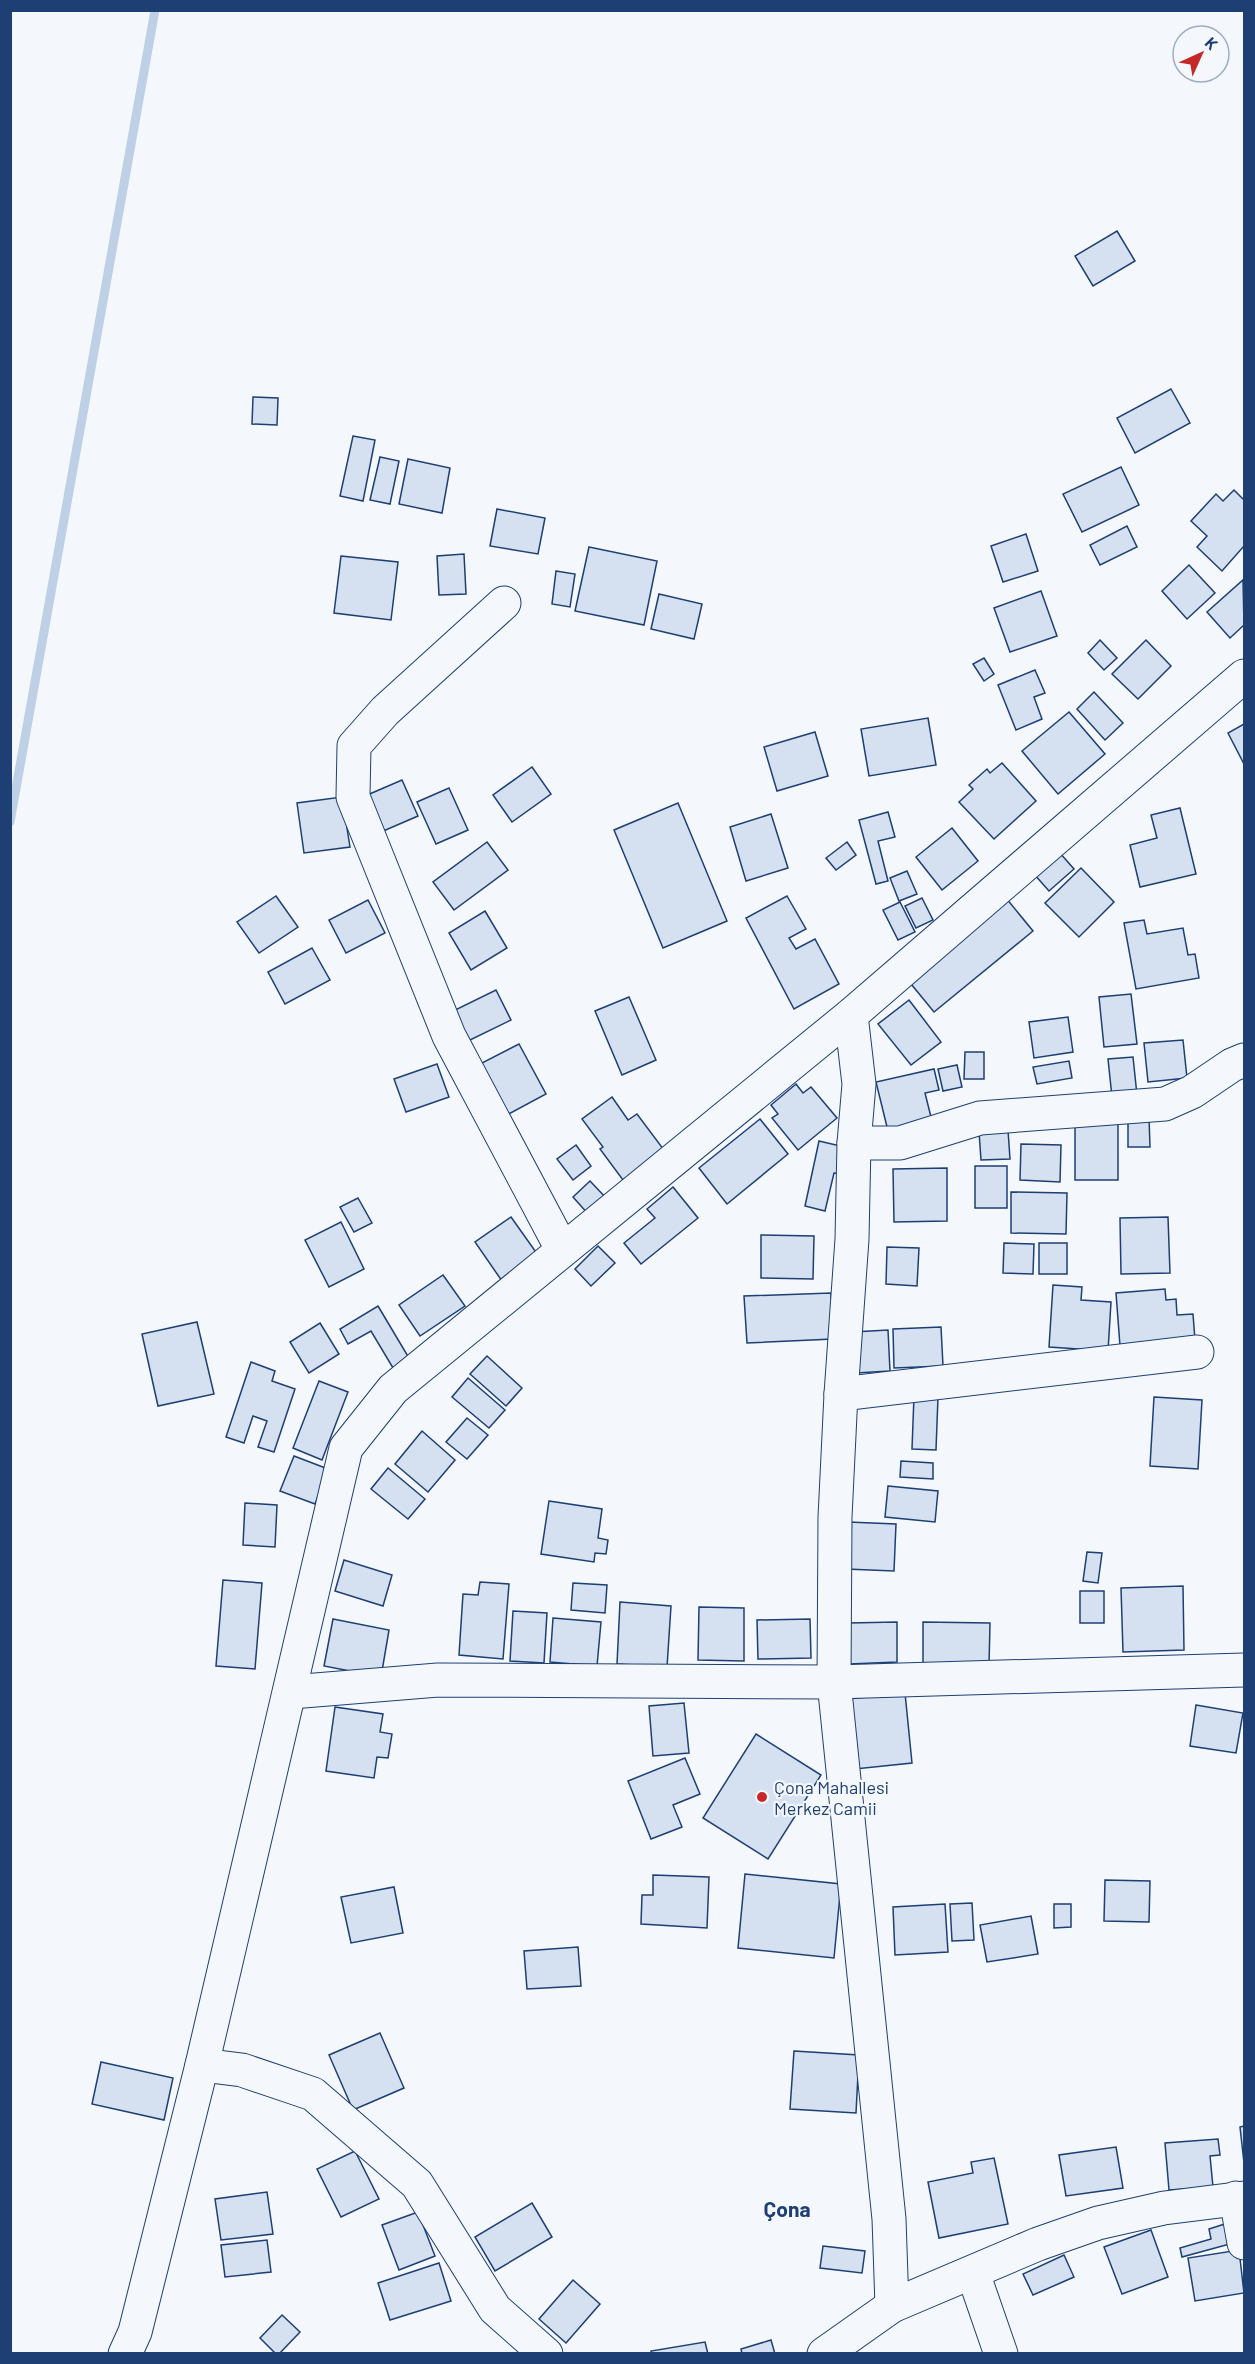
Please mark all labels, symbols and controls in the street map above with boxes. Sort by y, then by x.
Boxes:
north arrow [1171,24,1231,84]
text: K [1202,33,1222,53]
place label: Çona Mahallesi Merkez Camii [774,1776,889,1819]
marker: Çona Mahallesi Merkez Camii [755,1790,769,1804]
district label: Çona [763,2196,811,2221]

